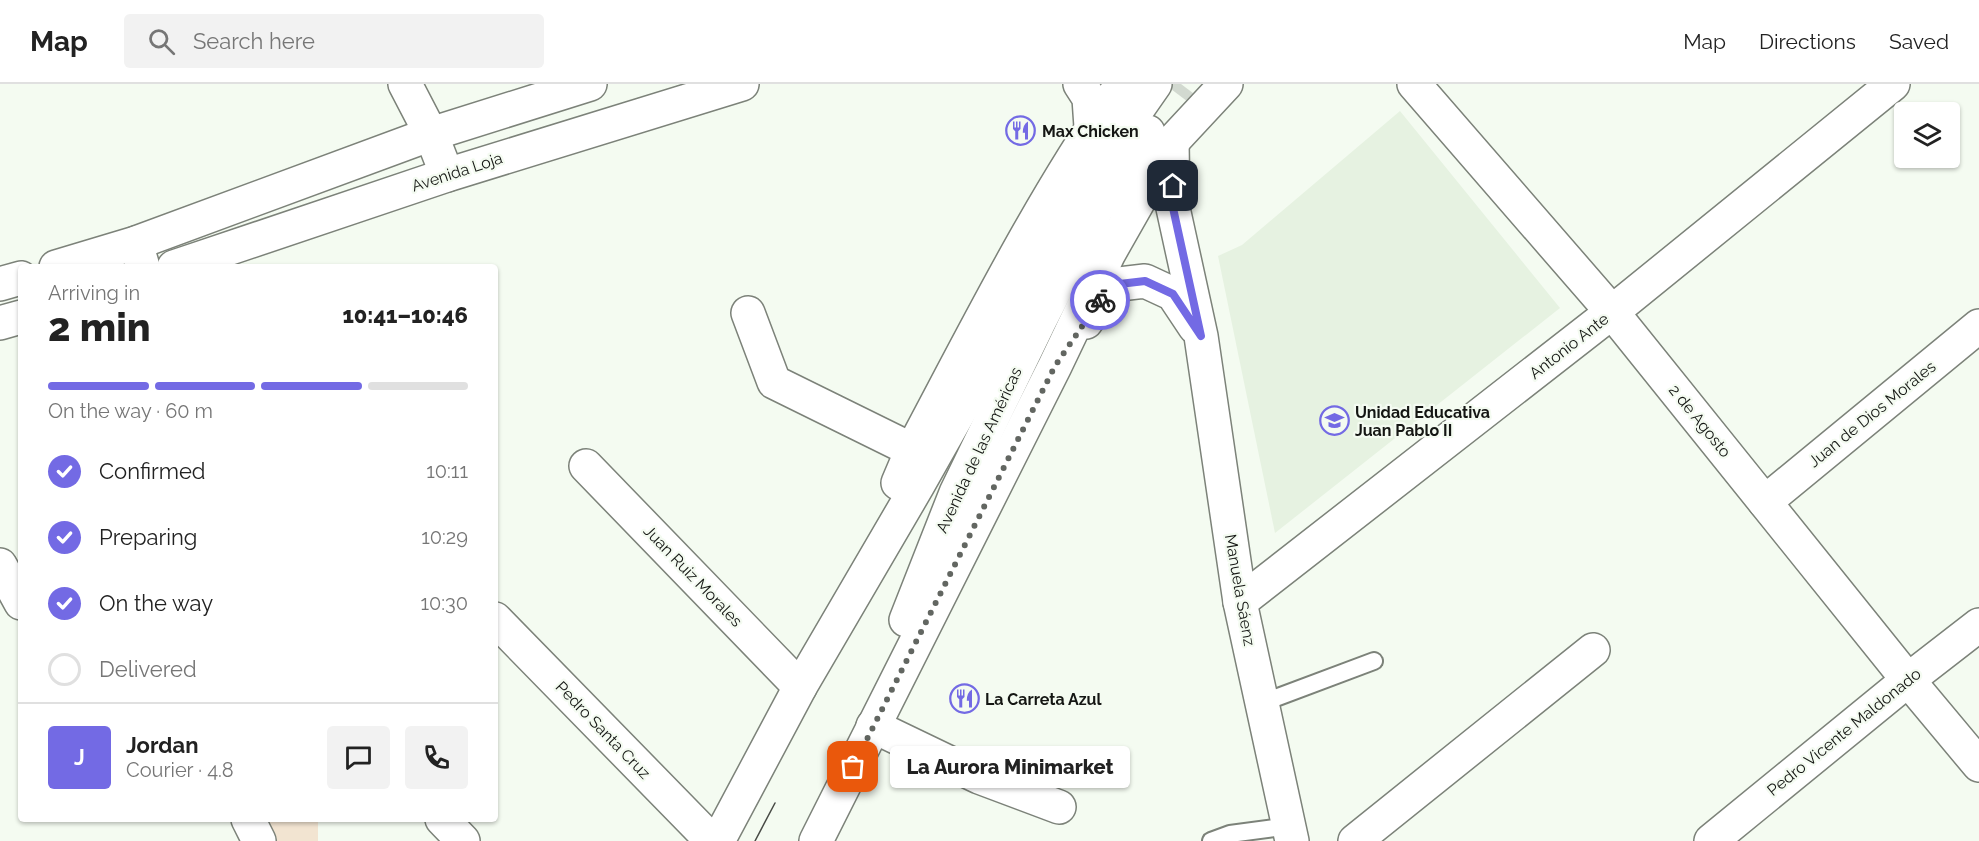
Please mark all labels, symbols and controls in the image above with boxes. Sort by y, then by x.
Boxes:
search box [124,14,544,68]
text: Map [30,25,88,58]
icon: search [145,25,178,58]
text: Search here [193,28,315,54]
text: Map [1683,29,1726,54]
text: Directions [1759,29,1856,54]
text: Saved [1889,29,1949,54]
map controls [1894,102,1960,168]
button: layers [1894,102,1960,168]
restaurant icon: Max Chicken [1005,115,1037,147]
place label: Max Chicken [1042,122,1139,141]
street label: Avenida Loja [409,148,505,196]
pin [1147,160,1198,211]
icon: home [1156,169,1189,202]
courier [1070,270,1130,330]
text: Arriving in [48,281,140,305]
icon: bike [1084,284,1117,317]
text: 10:41–10:46 [342,302,468,328]
text: 2 min [48,304,151,350]
street label: Antonio Ante [1526,309,1612,383]
street label: Juan de Dios Morales [1805,357,1940,471]
street label: Avenida de las Américas [932,364,1026,536]
street label: 2 de Agosto [1665,381,1735,461]
text: On the way · 60 m [48,399,213,423]
place label: Unidad Educativa Juan Pablo II [1355,403,1490,440]
school or university icon: Unidad Educativa Juan Pablo II [1318,405,1350,437]
icon: check [48,455,81,488]
text: Confirmed [99,458,206,484]
text: 10:11 [426,459,468,483]
icon: check [48,521,81,554]
street label: Juan Ruiz Morales [640,521,746,631]
text: Preparing [99,524,197,550]
text: 10:29 [421,525,468,549]
street label: Manuela Sáenz [1221,533,1259,647]
icon: check [48,587,81,620]
text: On the way [99,590,213,616]
text: 10:30 [421,591,468,615]
text: Delivered [99,656,197,682]
street label: Pedro Vicente Maldonado [1763,664,1925,800]
street label: Pedro Santa Cruz [552,677,654,783]
restaurant icon: La Carreta Azul [948,683,980,715]
place label: La Carreta Azul [985,690,1103,709]
button: chat [327,726,390,789]
button: phone [405,726,468,789]
text: Jordan [126,732,198,758]
pin [827,741,878,792]
text: J [74,744,85,770]
callout: La Aurora Minimarket [889,746,1129,788]
icon: bag [836,750,869,783]
text: La Aurora Minimarket [906,755,1114,779]
text: Courier · 4.8 [126,758,234,782]

